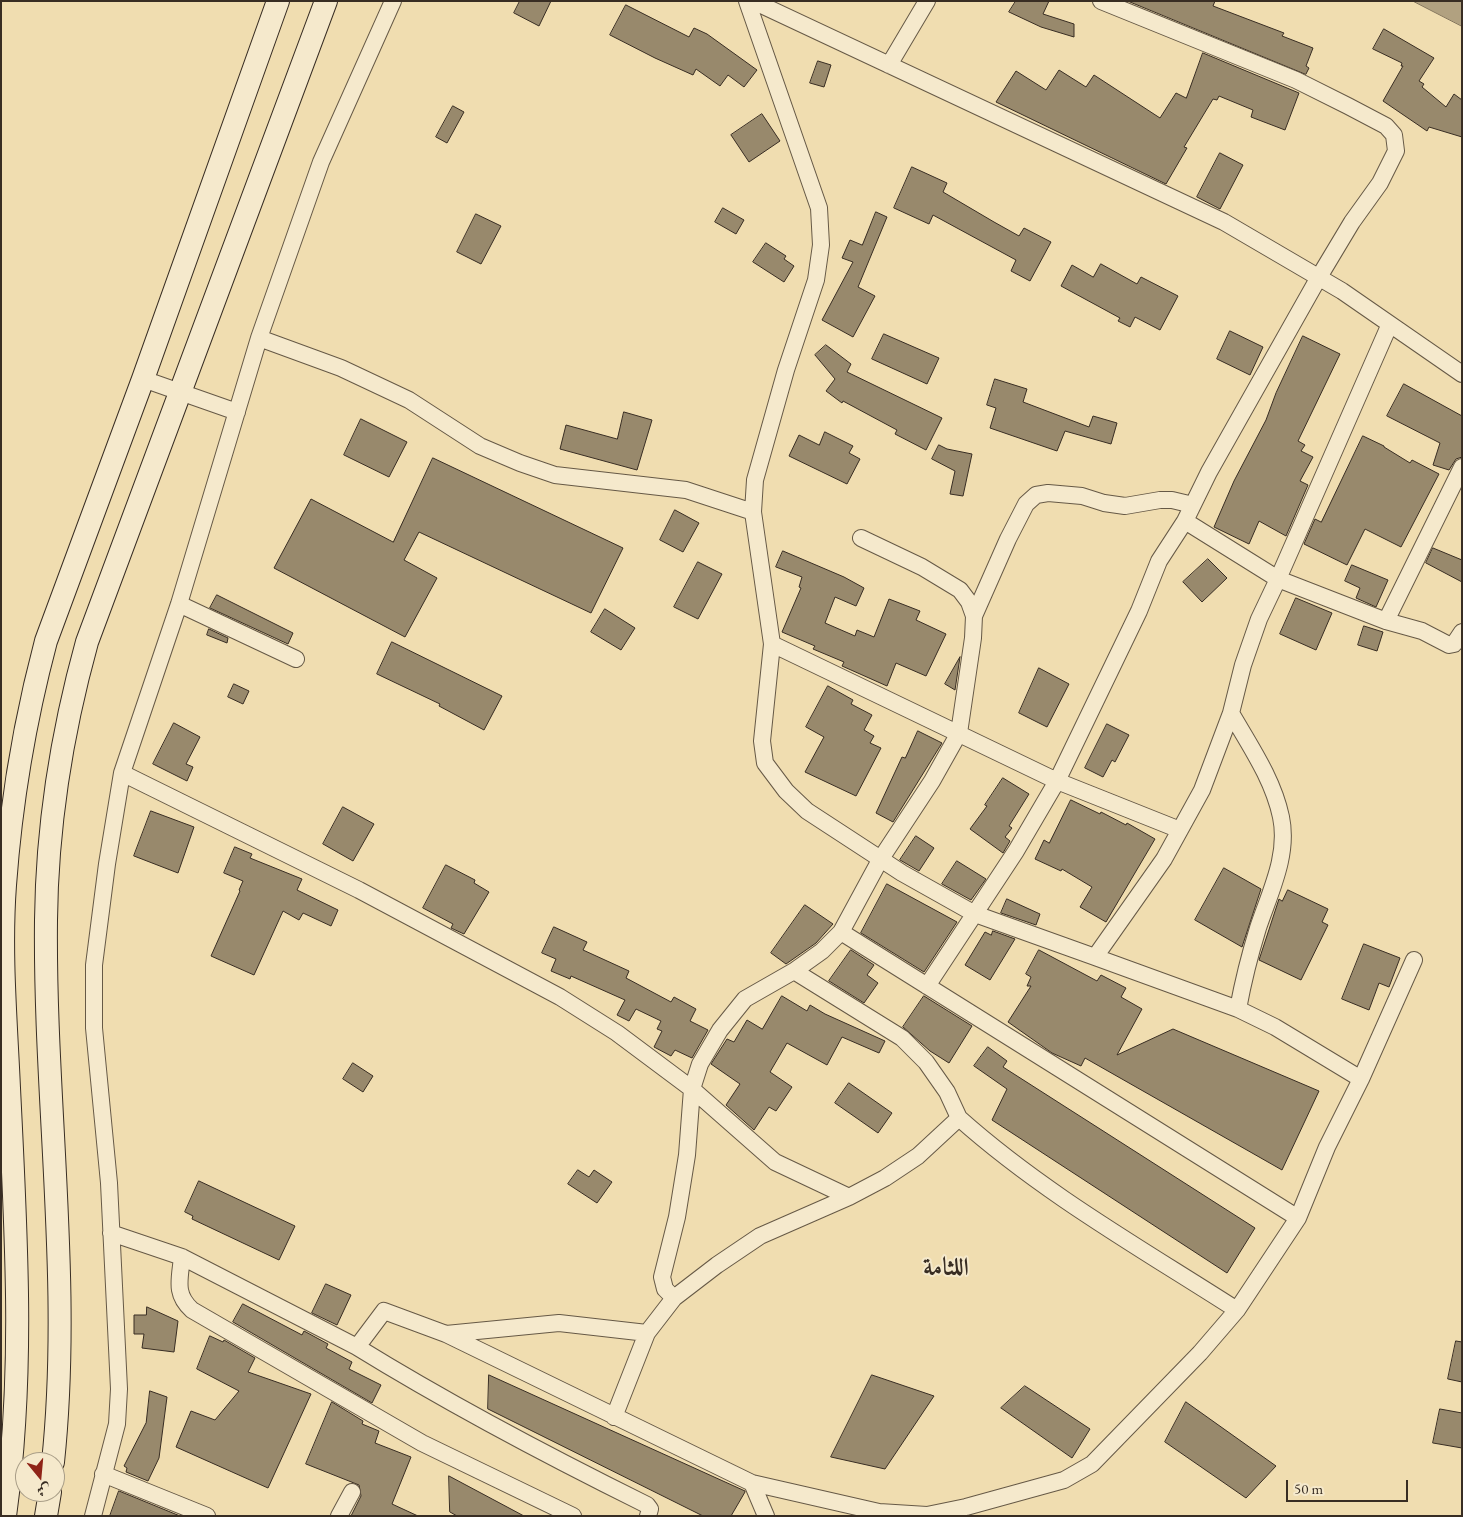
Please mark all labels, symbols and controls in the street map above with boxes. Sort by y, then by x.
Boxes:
district label: اللثامة [923,1253,969,1283]
north arrow [15,1452,65,1502]
scale bar [1288,1470,1410,1502]
text: 50 m [1294,1479,1323,1498]
text: ش [35,1480,53,1501]

